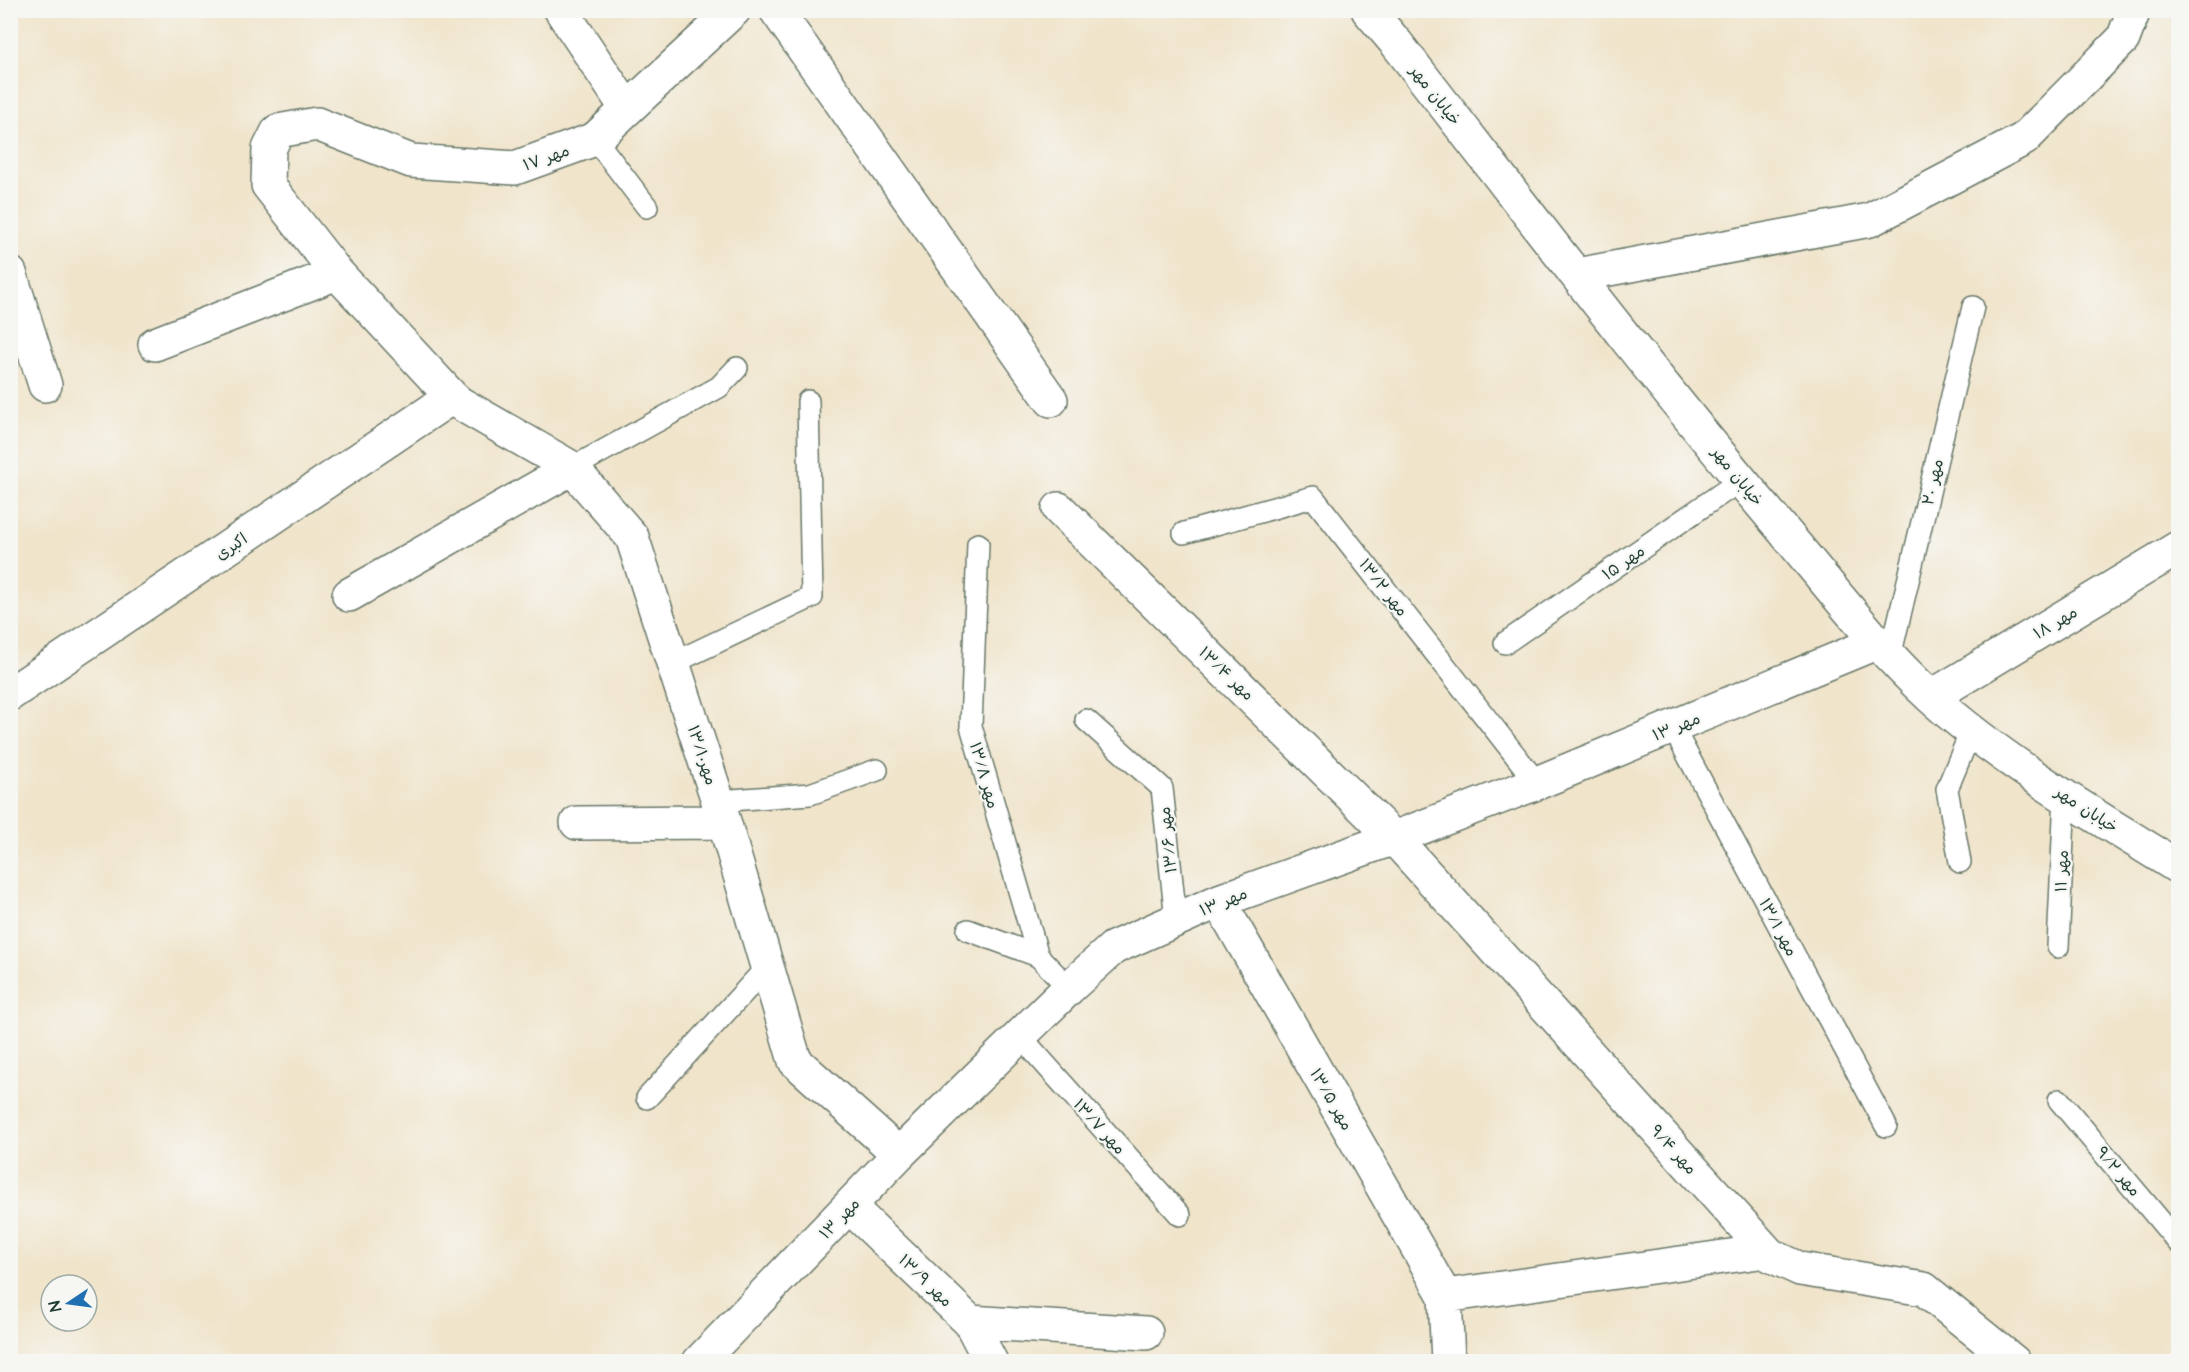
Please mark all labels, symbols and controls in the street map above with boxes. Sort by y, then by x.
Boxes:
street label: خیابان مهر [1404,60,1466,130]
street label: مهر ۱۷ [520,139,573,176]
street label: خیابان مهر [1705,441,1768,511]
street label: مهر ۲۰ [1917,457,1949,508]
street label: اکبری [211,528,252,566]
street label: مهر ۱۵ [1598,540,1649,586]
street label: مهر ۱۳/۲ [1354,554,1413,621]
street label: مهر ۱۸ [2029,601,2082,645]
street label: مهر ۱۳/۴ [1194,642,1259,706]
street label: مهر ۱۳ [1649,707,1704,746]
street label: مهر۱۳/۱۰ [682,723,722,788]
street label: مهر ۱۳/۸ [964,739,1004,811]
street label: خیابان مهر [2049,780,2122,838]
street label: مهر ۱۳/۶ [1154,806,1182,874]
street label: مهر ۱۱ [2050,849,2074,893]
street label: مهر ۱۳ [1196,882,1251,921]
street label: مهر ۱۳/۱ [1754,895,1803,960]
street label: مهر ۱۳/۵ [1305,1065,1358,1134]
street label: مهر ۱۳/۷ [1068,1094,1130,1159]
street label: مهر ۹/۴ [1645,1120,1702,1179]
street label: مهر ۹/۲ [2091,1142,2146,1201]
street label: مهر ۱۳ [815,1193,865,1244]
street label: مهر ۱۳/۹ [894,1250,957,1312]
north arrow [39,1273,99,1333]
text: N [44,1299,67,1314]

